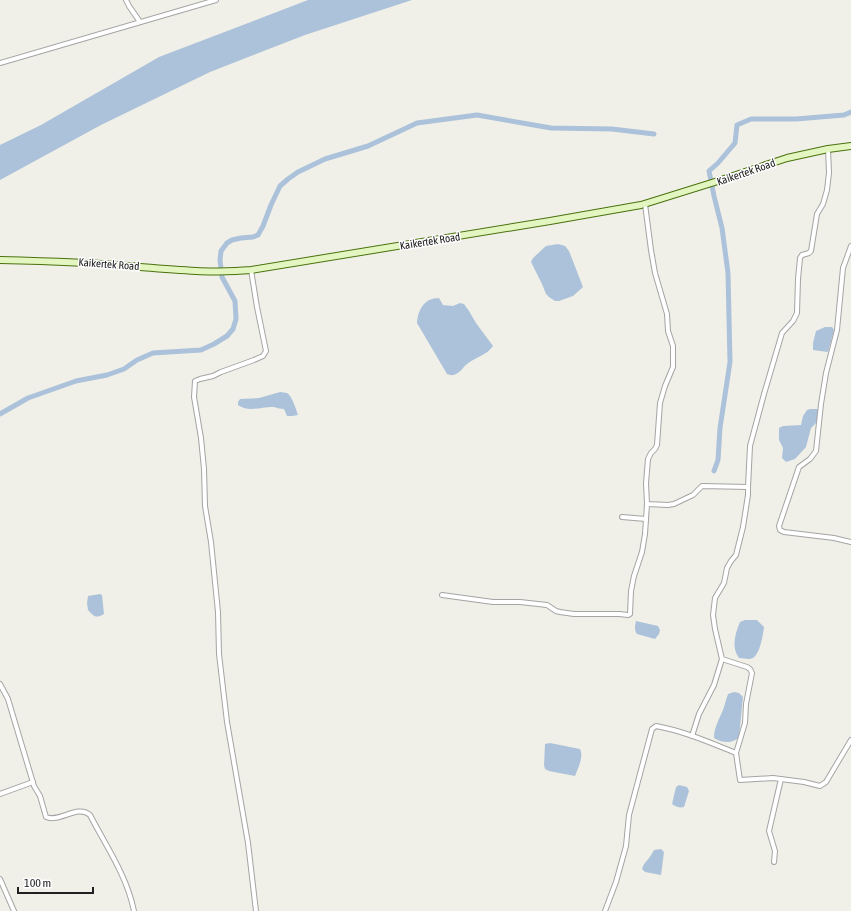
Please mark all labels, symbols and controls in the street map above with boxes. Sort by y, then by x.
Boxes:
street label: Kaikertek Road [715,156,777,188]
street label: Kaikertek Road [399,230,461,252]
street label: Kaikertek Road [78,256,140,272]
scale bar [18,869,93,895]
text: 100 m [24,876,51,890]

